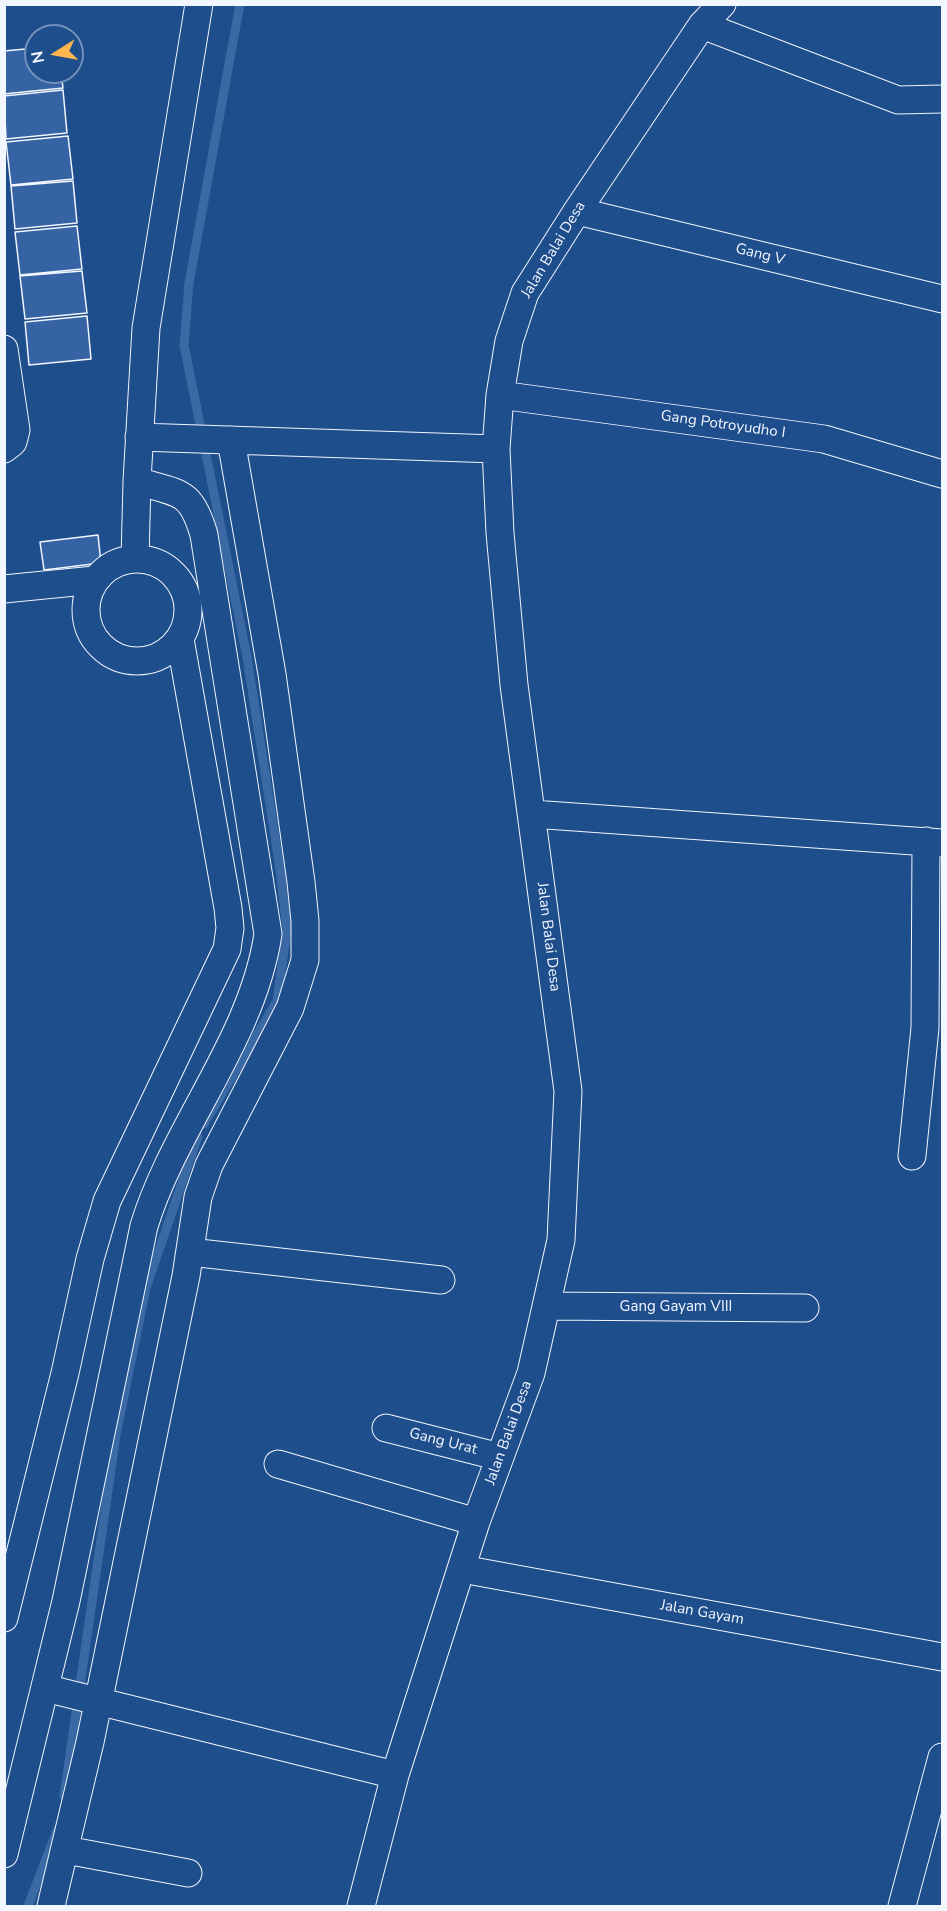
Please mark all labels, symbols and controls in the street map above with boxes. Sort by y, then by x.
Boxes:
north arrow [24,24,84,84]
text: N [26,49,50,65]
street label: Jalan Balai Desa [518,198,590,302]
street label: Gang V [733,240,787,270]
street label: Gang Potroyudho I [660,407,786,443]
street label: Jalan Balai Desa [532,881,564,993]
street label: Gang Gayam VIII [620,1298,732,1316]
street label: Jalan Balai Desa [482,1378,536,1488]
street label: Gang Urat [407,1425,479,1459]
street label: Jalan Gayam [659,1597,745,1629]

